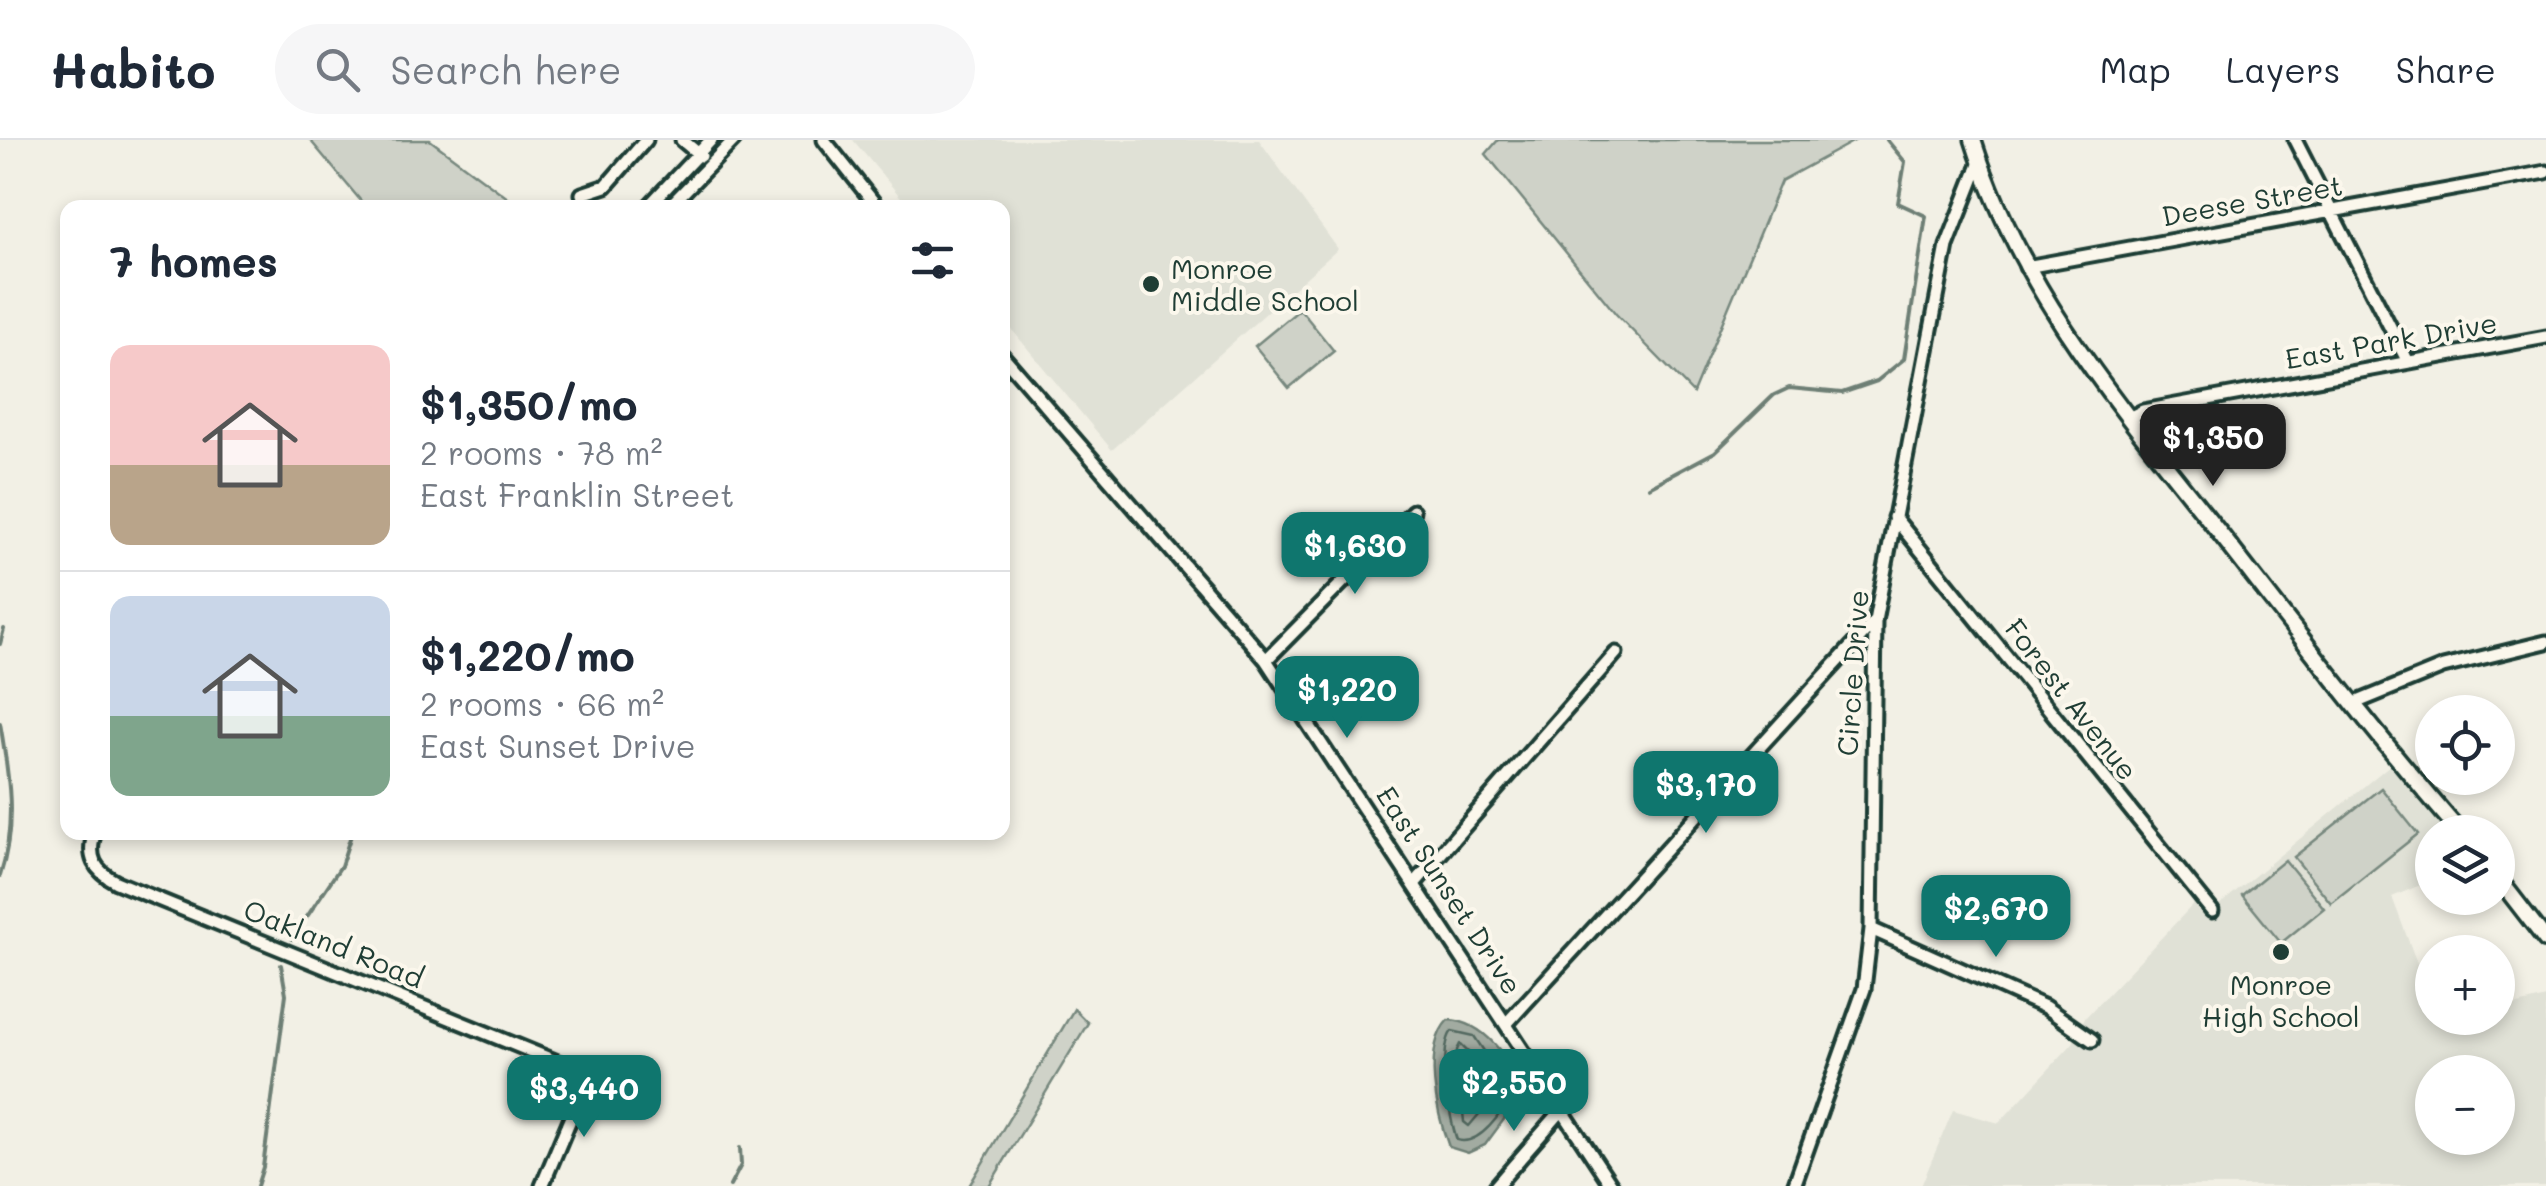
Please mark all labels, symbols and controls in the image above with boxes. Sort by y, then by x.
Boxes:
search box [275,24,975,114]
text: Habito [50,38,215,100]
icon: search [310,42,365,97]
text: Search here [390,44,621,94]
text: Map [2099,46,2171,92]
text: Layers [2226,46,2341,92]
text: Share [2396,46,2496,92]
street label: Deese Street [2159,166,2345,234]
text: 7 homes [110,233,278,288]
icon: filters [905,233,960,288]
place label: Monroe Middle School [1171,250,1359,318]
marker: Monroe Middle School [1140,273,1162,295]
street label: East Park Drive [2282,304,2500,376]
text: $1,350/mo [420,376,638,431]
icon: home [190,385,310,505]
pin: $1,350 [2132,404,2294,489]
text: $1,350 [2162,415,2264,457]
text: 2 rooms · 78 m² [420,431,663,473]
text: East Franklin Street [420,473,734,515]
pin: $1,630 [1274,512,1436,597]
text: $1,630 [1304,523,1406,565]
street label: Circle Drive [1828,589,1876,757]
street label: Forest Avenue [1998,611,2146,787]
text: $1,220/mo [420,627,635,682]
icon: home [190,636,310,756]
pin: $1,220 [1266,656,1428,741]
text: $1,220 [1297,667,1397,709]
text: 2 rooms · 66 m² [420,682,664,724]
map controls [2415,695,2515,1155]
button: locate [2415,695,2515,795]
text: East Sunset Drive [420,724,696,766]
pin: $3,170 [1625,751,1787,836]
text: $3,170 [1655,762,1757,804]
street label: East Sunset Drive [1369,779,1531,1001]
button: layers [2415,815,2515,915]
pin: $2,670 [1915,875,2077,960]
text: $2,670 [1943,886,2049,928]
street label: Oakland Road [239,891,429,995]
button: + [2415,935,2515,1035]
marker: Monroe High School [2270,941,2292,963]
place label: Monroe High School [2202,966,2360,1034]
pin: $2,550 [1433,1049,1595,1134]
pin: $3,440 [503,1055,665,1140]
button: − [2415,1055,2515,1155]
text: $2,550 [1461,1060,1567,1102]
text: $3,440 [529,1066,639,1108]

